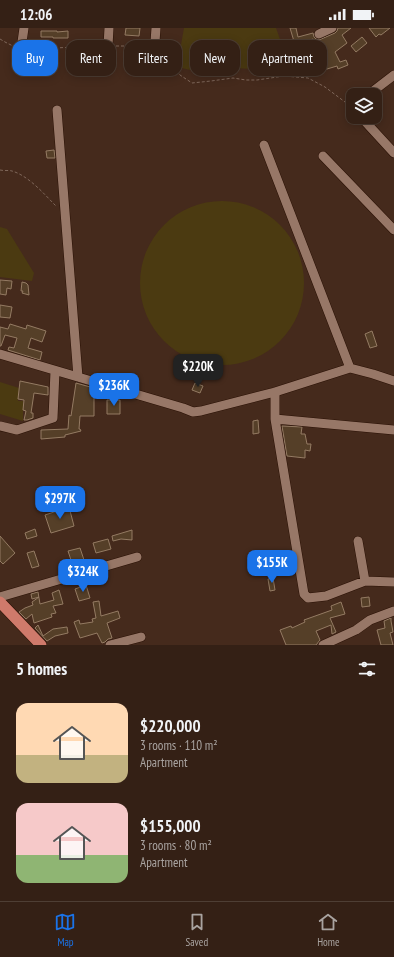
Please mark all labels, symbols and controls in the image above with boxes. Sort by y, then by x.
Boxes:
text: 12:06 [20,5,52,24]
chip: Buy [12,40,58,76]
chip: Rent [66,40,116,76]
chip: Filters [124,40,182,76]
chip: New [190,40,240,76]
chip: Apartment [248,40,327,76]
map controls [346,88,382,124]
button: layers [346,88,382,124]
pin: $220K [170,354,226,388]
text: $220K [182,358,214,375]
pin: $236K [86,373,142,407]
text: $236K [98,377,130,394]
pin: $297K [32,486,88,520]
text: $297K [44,490,76,507]
pin: $155K [244,550,300,584]
text: $155K [256,554,288,571]
pin: $324K [55,559,111,593]
text: $324K [67,563,99,580]
text: 5 homes [16,658,67,680]
icon: filters [356,658,378,680]
text: $220,000 [140,715,201,737]
icon: home [48,719,96,767]
text: 3 rooms · 110 m² [140,737,218,754]
text: Apartment [140,754,188,771]
text: $155,000 [140,815,201,837]
icon: home [48,819,96,867]
text: 3 rooms · 80 m² [140,837,212,854]
text: Apartment [140,854,188,871]
tab: Map [54,911,76,949]
tab: Saved [185,911,208,949]
tab: Home [317,911,340,949]

